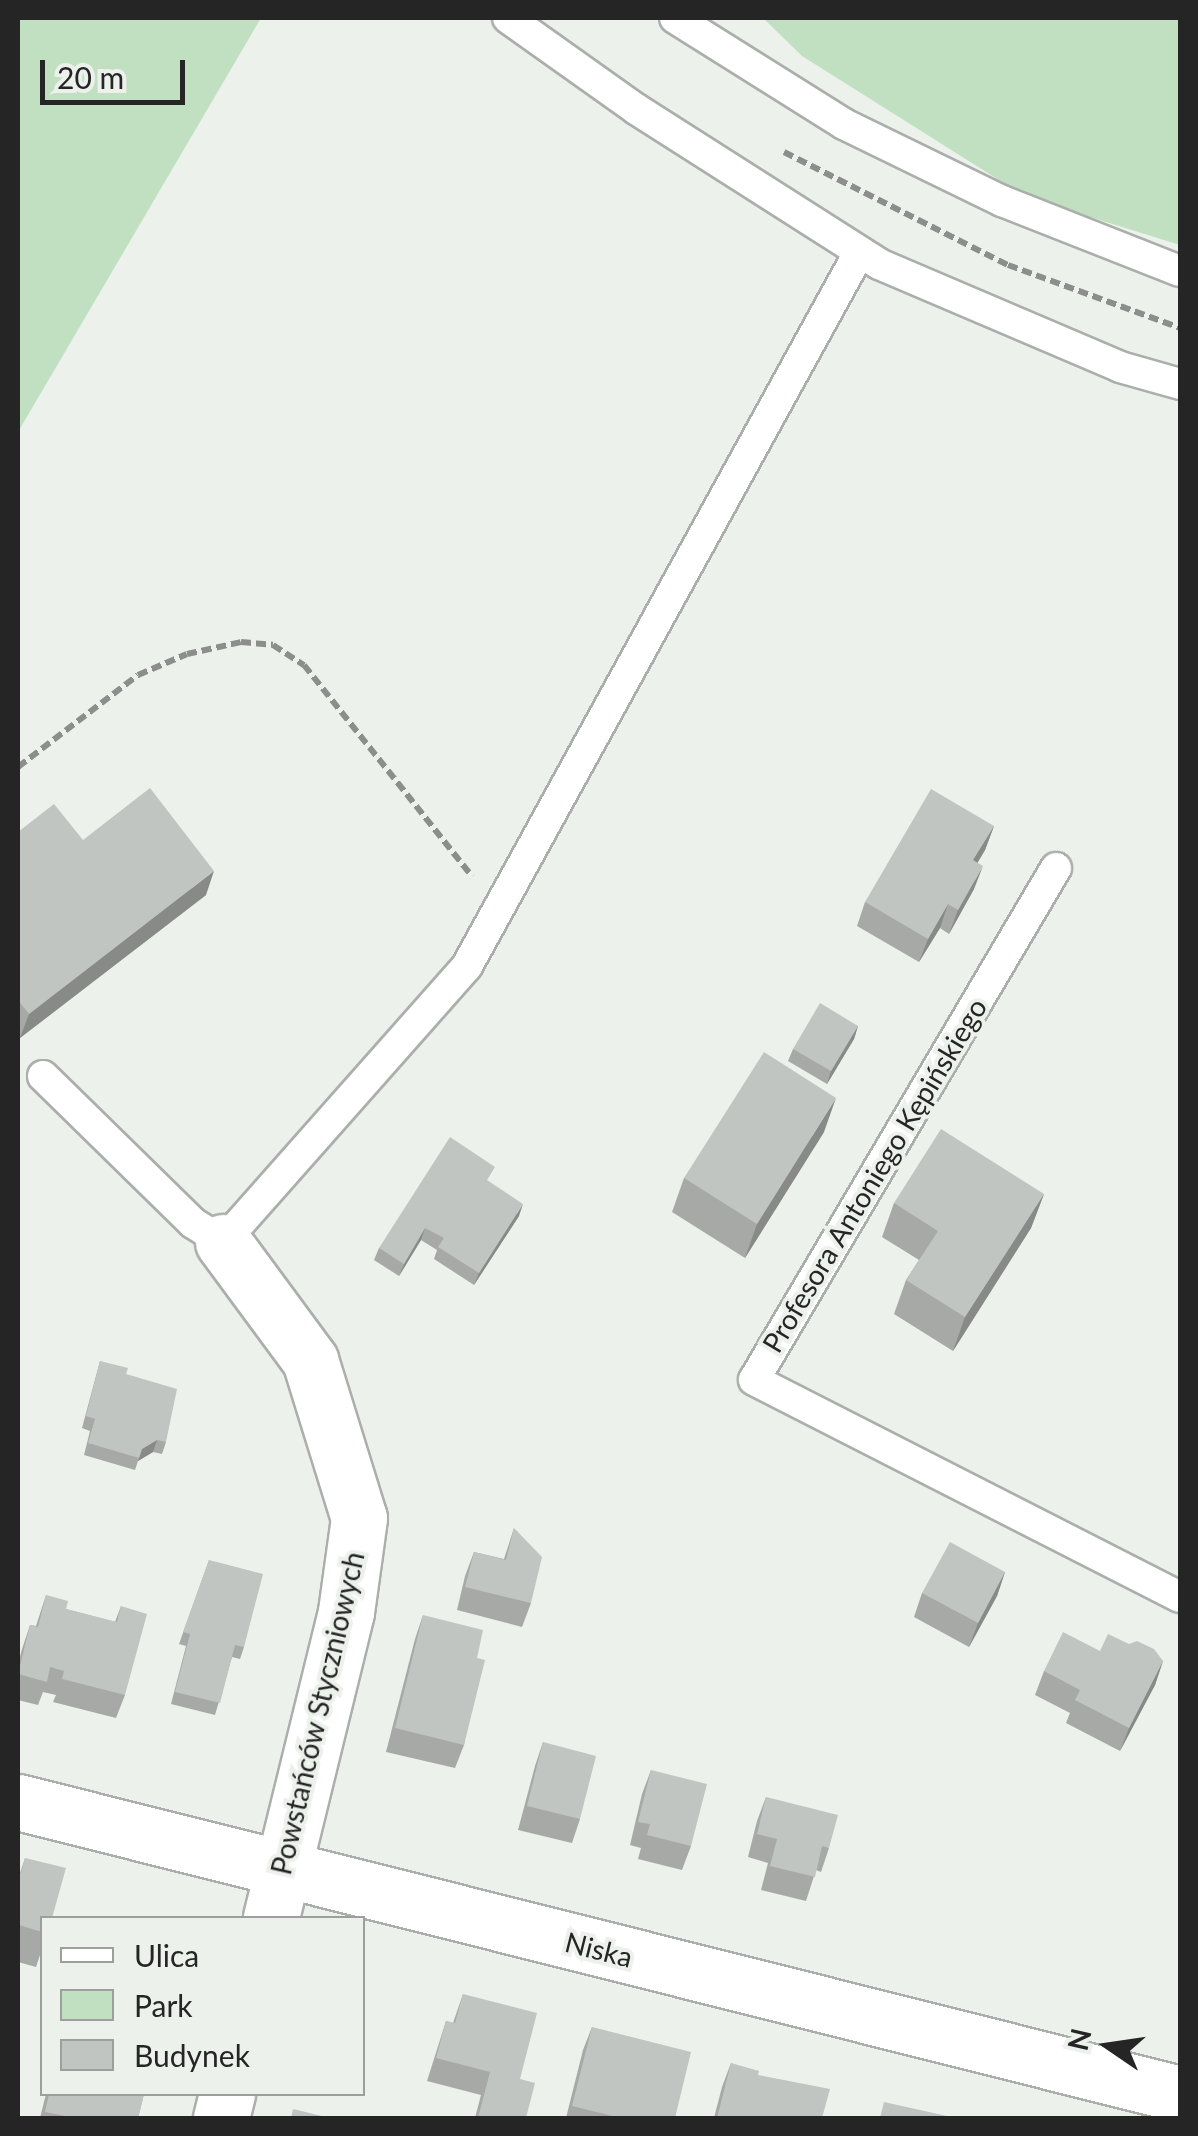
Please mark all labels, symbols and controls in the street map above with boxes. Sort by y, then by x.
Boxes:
scale bar [45,40,190,102]
text: 20 m [57,59,124,95]
street label: Profesora Antoniego Kępińskiego [755,991,993,1359]
street label: Powstańców Styczniowych [263,1548,371,1878]
legend [40,1916,365,2096]
street label: Niska [562,1924,636,1974]
text: Ulica [134,1937,199,1973]
text: Park [134,1987,193,2023]
north arrow [1058,1996,1158,2096]
text: N [1060,2025,1098,2054]
text: Budynek [134,2037,250,2073]

